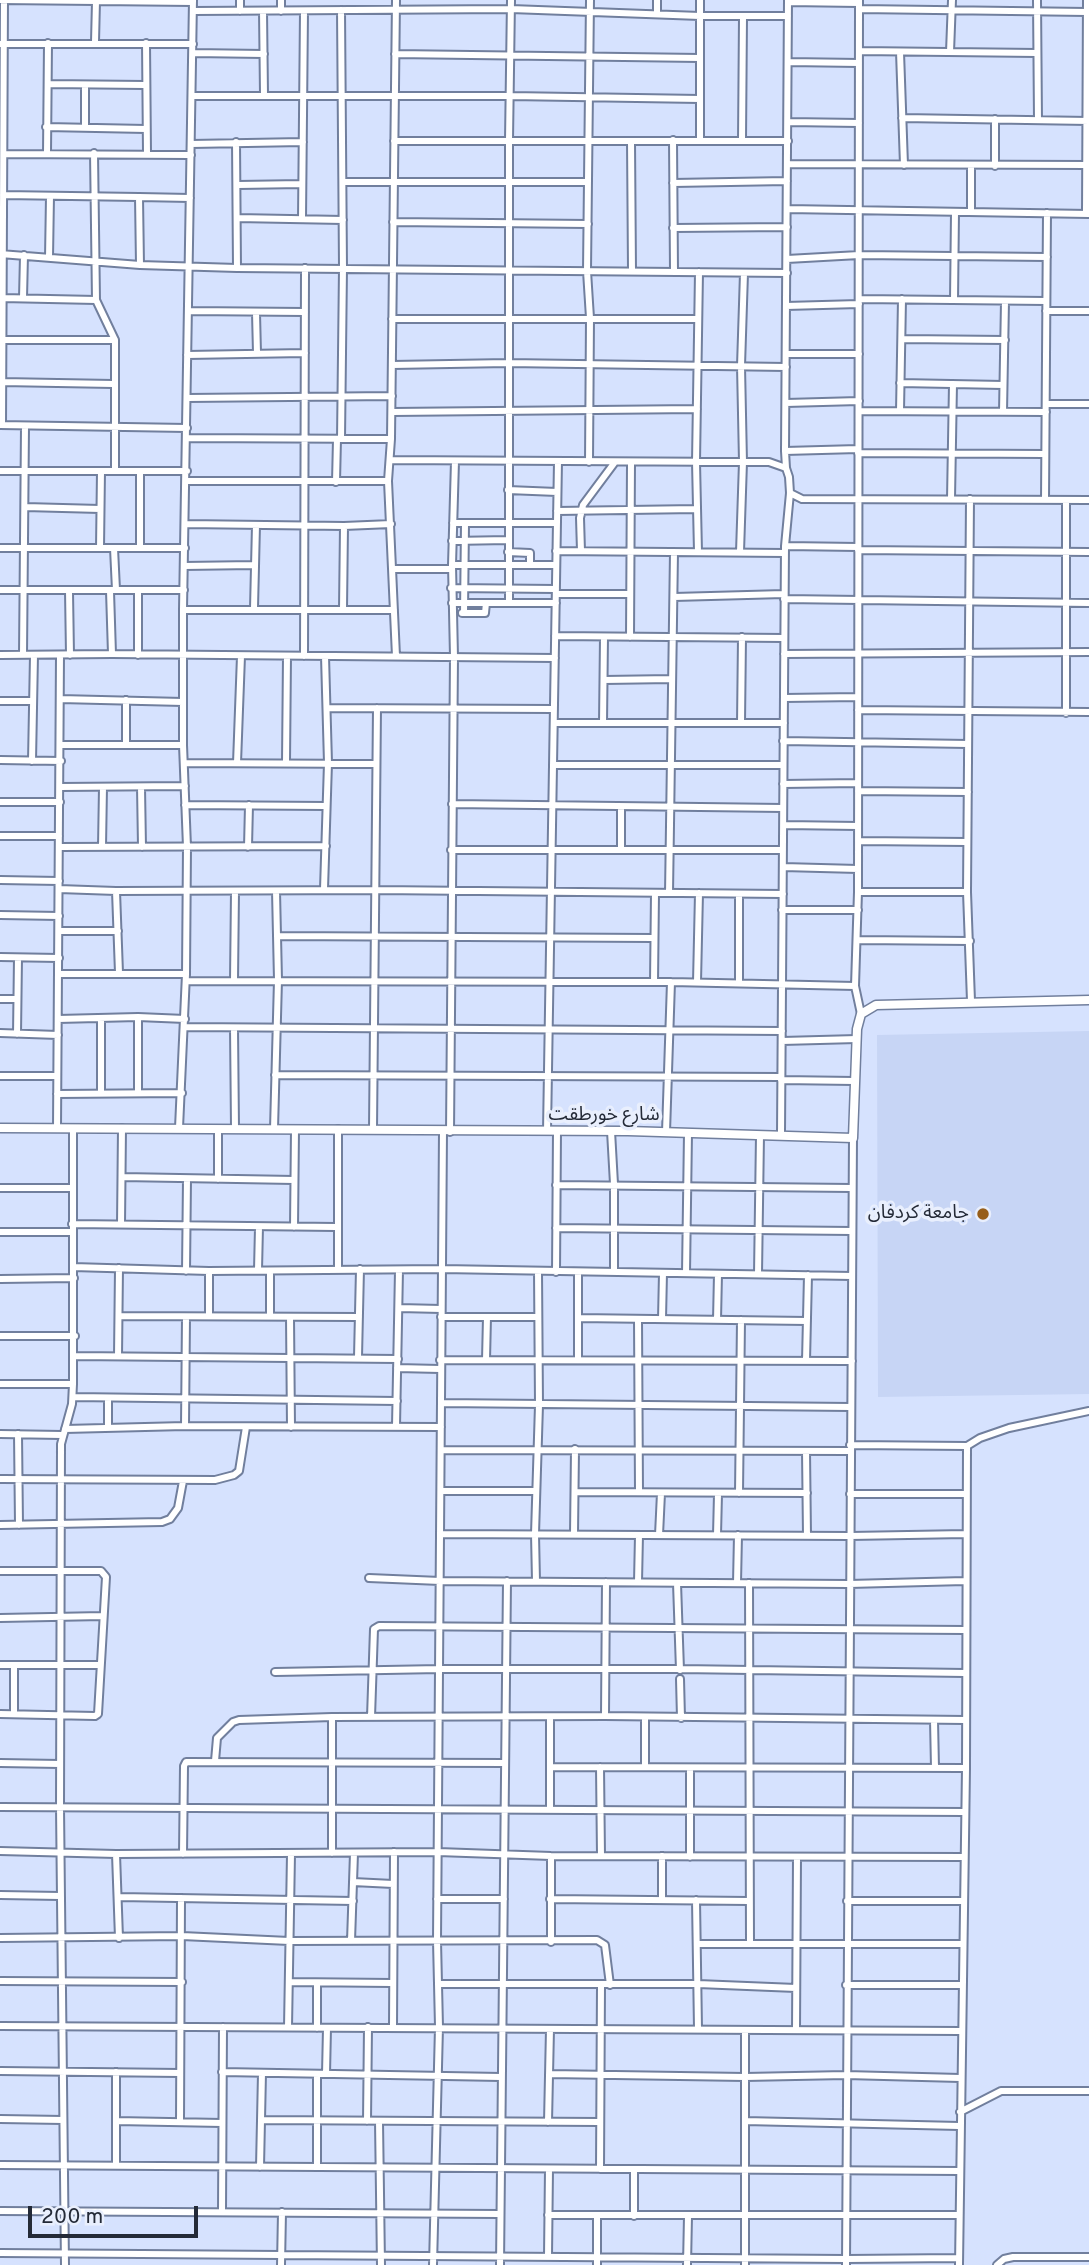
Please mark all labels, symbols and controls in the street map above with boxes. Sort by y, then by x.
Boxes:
street label: شارع خورطقت [548,1105,660,1127]
place label: جامعة كردفان [868,1203,969,1225]
marker: جامعة كردفان [975,1206,991,1222]
scale bar [32,2192,201,2236]
text: 200 m [41,2204,103,2231]

